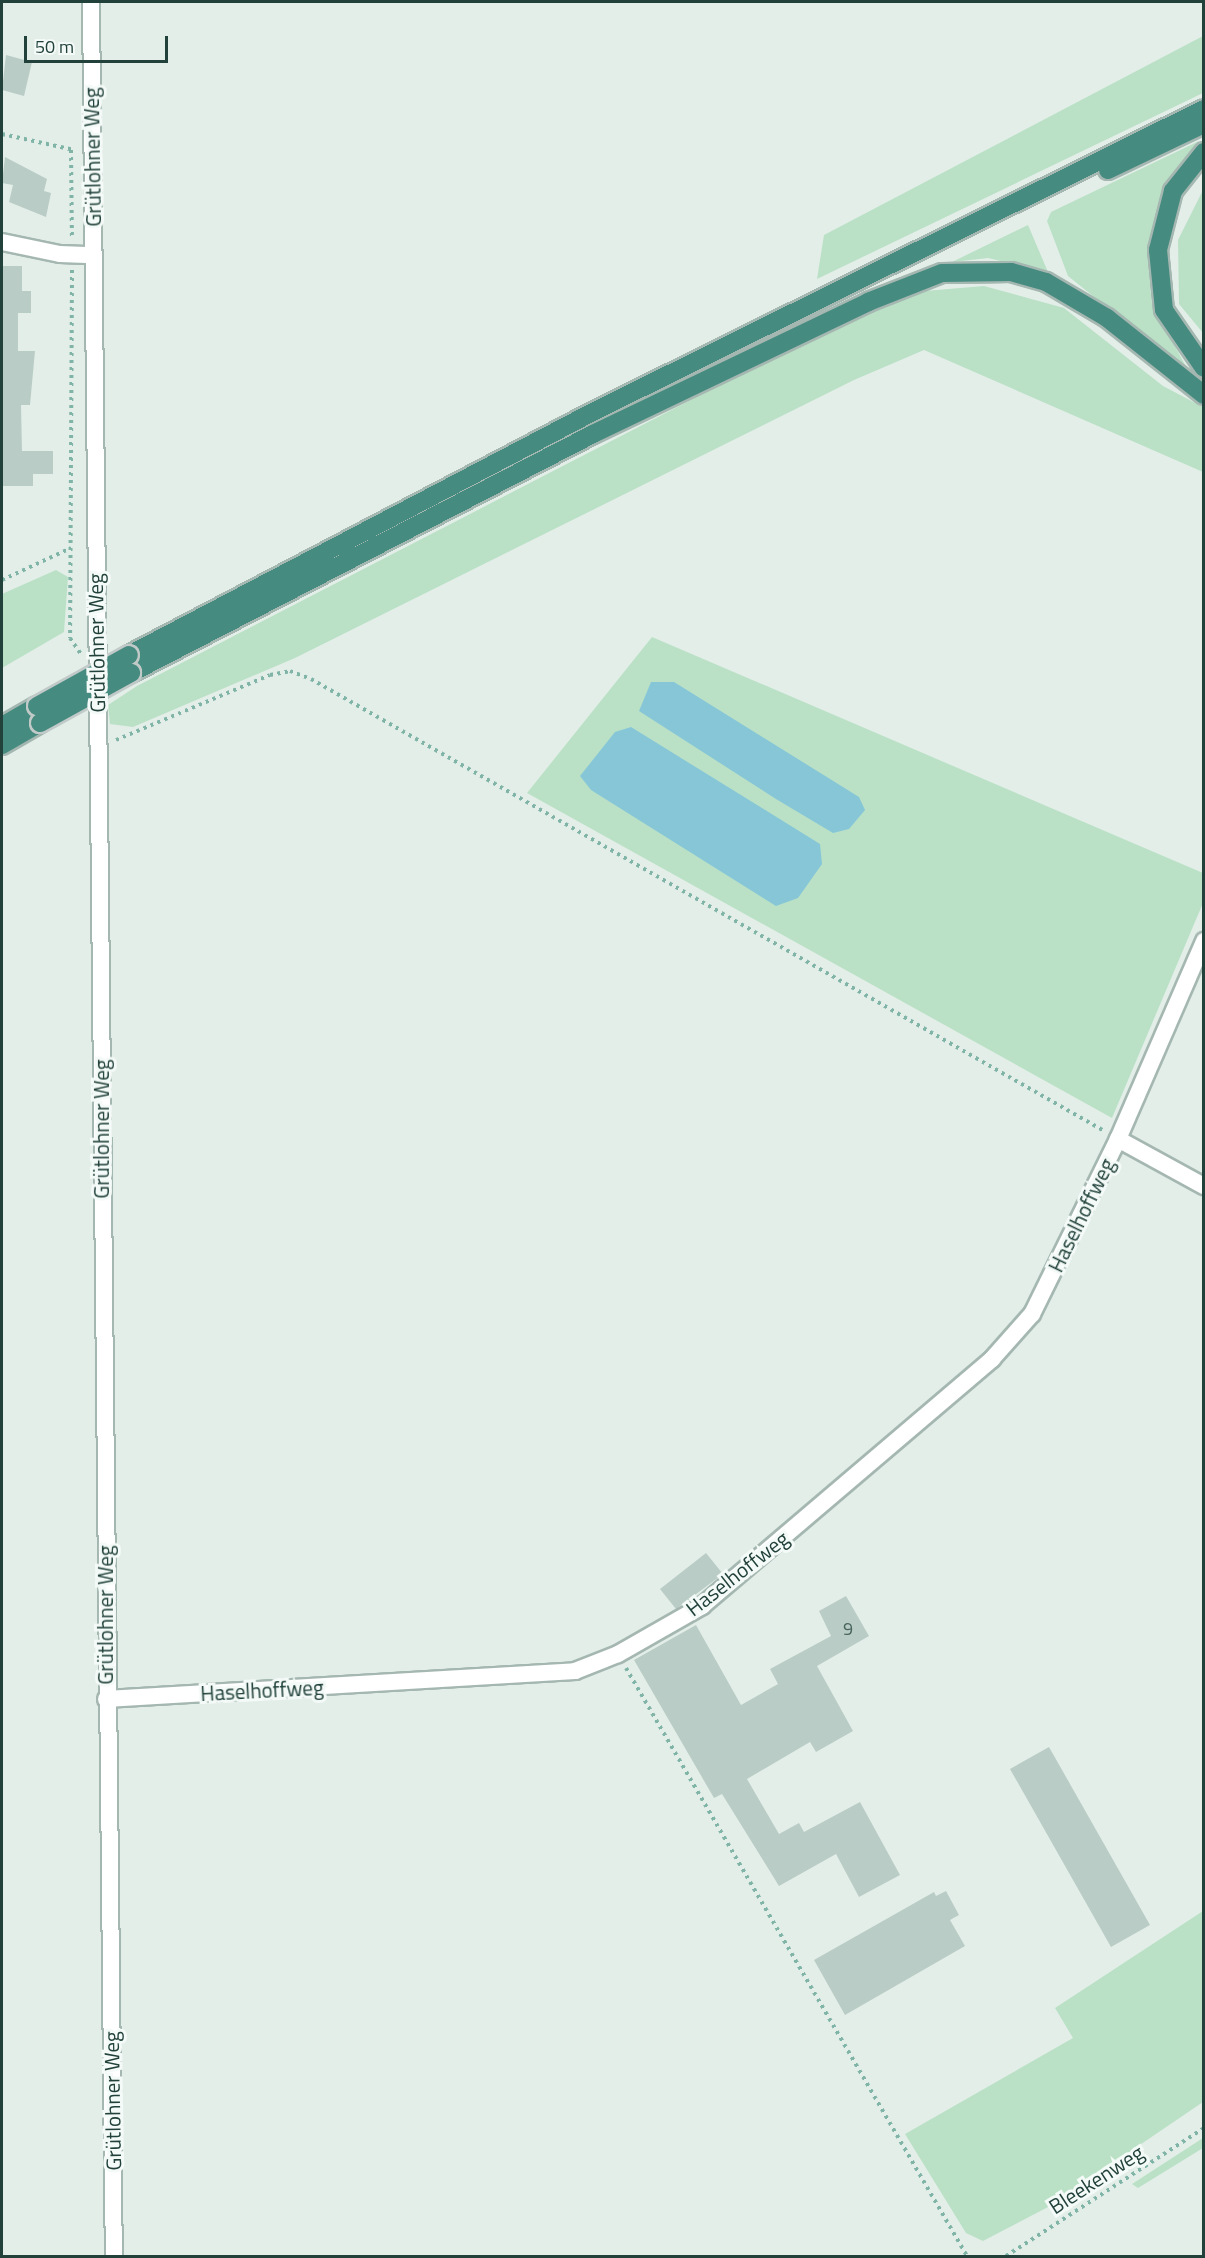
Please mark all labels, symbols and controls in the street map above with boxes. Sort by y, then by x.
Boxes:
scale bar [27,24,171,62]
text: 50 m [35,33,74,60]
street label: Grütlohner Weg [78,87,106,227]
street label: Grütlohner Weg [82,573,110,713]
street label: Grütlohner Weg [88,1059,114,1199]
street label: Haselhoffweg [1043,1154,1119,1276]
street label: Haselhoffweg [681,1525,793,1621]
street label: Grütlohner Weg [92,1545,118,1685]
house number: 9 [843,1618,853,1640]
street label: Haselhoffweg [200,1674,324,1706]
street label: Grütlohner Weg [98,2031,126,2171]
street label: Bleekenweg [1044,2139,1148,2219]

